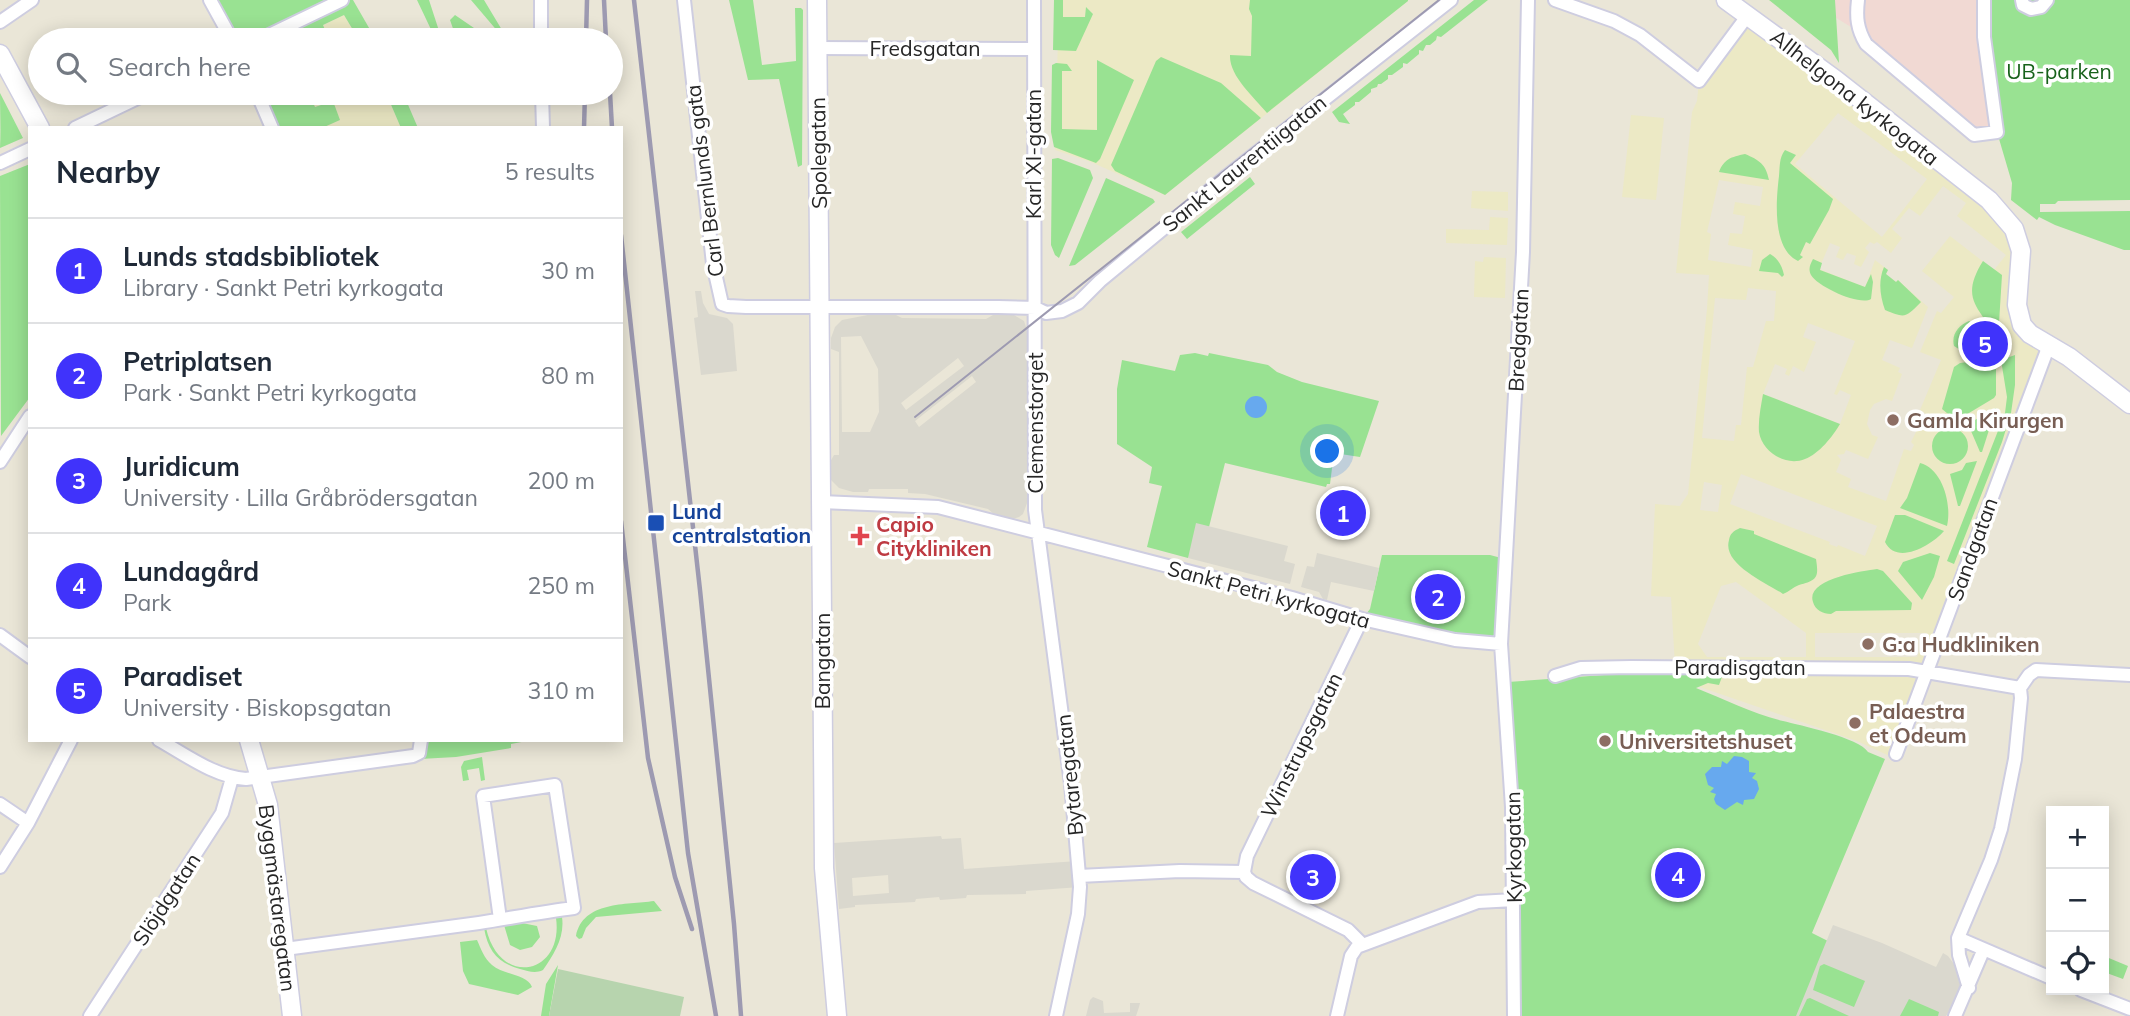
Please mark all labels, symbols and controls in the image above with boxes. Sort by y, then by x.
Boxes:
street label: Allhelgona kyrkogata [1766,23,1944,171]
search box [28,28,623,105]
street label: Fredsgatan [869,35,981,61]
icon: search [52,48,90,86]
text: Search here [108,50,251,83]
park label: UB-parken [2006,58,2112,84]
street label: Carl Bernlunds gata [679,83,729,279]
street label: Karl XI-gatan [1020,89,1046,219]
street label: Sankt Laurentiigatan [1157,89,1331,237]
street label: Spolegatan [804,97,832,209]
text: Nearby [56,153,160,191]
text: 5 results [505,157,595,186]
text: Lunds stadsbibliotek [123,240,379,273]
text: 1 [72,256,86,285]
text: 30 m [541,256,595,285]
text: Library · Sankt Petri kyrkogata [123,273,444,302]
street label: Bredgatan [1502,288,1534,392]
pin: 5 [1962,318,2008,370]
text: Petriplatsen [123,345,273,378]
street label: Clemenstorget [1022,352,1048,494]
text: 2 [72,361,86,390]
text: 80 m [541,361,595,390]
text: Park · Sankt Petri kyrkogata [123,378,417,407]
place label: Gamla Kirurgen [1907,407,2064,433]
marker: Gamla Kirurgen [1885,412,1901,428]
your location [1310,434,1344,468]
text: Juridicum [123,450,240,483]
text: 3 [72,466,86,495]
text: 200 m [527,466,595,495]
text: University · Lilla Gråbrödersgatan [123,483,478,512]
pin: 1 [1320,487,1366,539]
street label: Sandgatan [1941,494,2003,604]
place label: Lund centralstation [672,498,811,548]
place label: Capio Citykliniken [876,511,992,561]
marker: Lund centralstation [646,513,666,533]
marker: Capio Citykliniken [850,526,870,546]
street label: Sankt Petri kyrkogata [1165,554,1373,634]
text: Lundagård [123,555,259,588]
text: 4 [72,571,86,600]
text: 250 m [527,571,595,600]
pin: 2 [1415,571,1461,623]
text: Park [123,588,171,617]
street label: Bangatan [809,613,835,709]
place label: G:a Hudkliniken [1882,631,2040,657]
marker: G:a Hudkliniken [1860,636,1876,652]
street label: Paradisgatan [1674,654,1806,680]
text: Paradiset [123,660,242,693]
street label: Winstrupsgatan [1255,668,1347,822]
text: 5 [72,676,86,705]
text: 310 m [527,676,595,705]
text: University · Biskopsgatan [123,693,392,722]
place label: Palaestra et Odeum [1869,698,1967,748]
street label: Bytaregatan [1050,713,1088,837]
marker: Palaestra et Odeum [1847,715,1863,731]
place label: Universitetshuset [1619,728,1793,754]
marker: Universitetshuset [1597,733,1613,749]
street label: Kyrkogatan [1499,791,1527,903]
street label: Byggmästaregatan [254,803,302,993]
map controls [2046,806,2109,995]
button: + [2046,806,2109,869]
street label: Slöjdgatan [126,848,206,950]
pin: 4 [1655,849,1701,901]
pin: 3 [1290,851,1336,903]
button: − [2046,869,2109,932]
button: locate [2046,932,2109,995]

